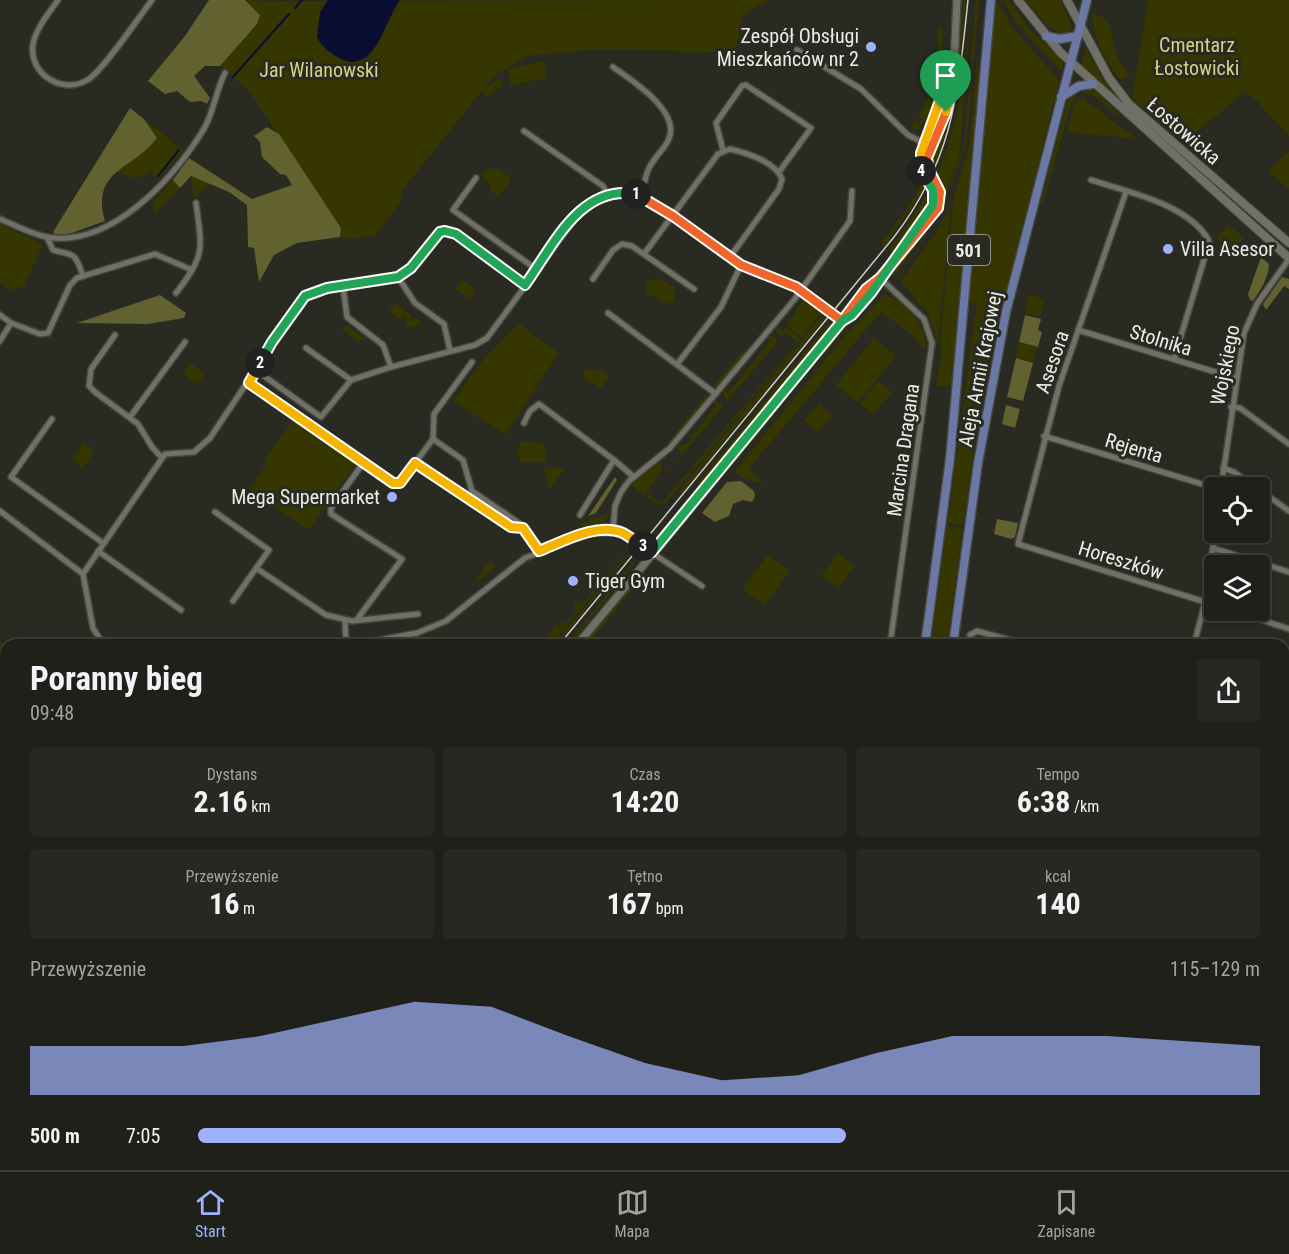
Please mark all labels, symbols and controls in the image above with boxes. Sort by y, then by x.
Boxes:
place label: Zespół Obsługi Mieszkańców nr 2 [717,24,859,71]
park label: Cmentarz Łostowicki [1155,33,1239,80]
marker: Zespół Obsługi Mieszkańców nr 2 [864,40,878,54]
pin [920,50,971,112]
park label: Jar Wilanowski [259,58,379,82]
icon: arrive [929,59,962,92]
street label: Łostowicka [1142,92,1226,170]
pin: 4 [906,156,936,186]
text: 4 [917,161,925,180]
pin: 1 [621,179,651,209]
text: 1 [632,184,640,203]
road number: 501 [948,235,990,265]
place label: Villa Asesor [1180,237,1274,261]
marker: Villa Asesor [1161,242,1175,256]
street label: Aleja Armii Krajowej [953,289,1007,449]
street label: Stolnika [1127,319,1195,361]
street label: Wojskiego [1205,323,1245,407]
street label: Asesora [1030,328,1074,396]
pin: 2 [245,348,275,378]
text: 2 [256,353,264,372]
street label: Marcina Dragana [882,382,924,518]
street label: Rejenta [1102,428,1166,468]
map controls [1204,477,1270,621]
button: locate [1204,477,1270,543]
place label: Mega Supermarket [231,485,380,509]
marker: Mega Supermarket [385,490,399,504]
pin: 3 [628,531,658,561]
text: 3 [639,536,647,555]
street label: Horeszków [1076,536,1166,584]
button: layers [1204,555,1270,621]
place label: Tiger Gym [585,569,665,593]
marker: Tiger Gym [566,574,580,588]
text: Poranny bieg [30,659,203,698]
button: share [1197,659,1260,722]
text: 09:48 [30,701,74,725]
text: Dystans [207,765,257,784]
text: Czas [629,765,661,784]
text: Tempo [1036,765,1080,784]
text: 2.16 [193,784,248,819]
text: 14:20 [611,784,679,819]
text: 6:38 [1017,784,1070,819]
text: km [248,797,271,816]
text: /km [1070,797,1099,816]
text: Przewyższenie [186,867,278,886]
text: Tętno [627,867,663,886]
text: kcal [1045,867,1071,886]
text: 16 [209,886,239,921]
text: 167 [607,886,652,921]
text: 140 [1035,886,1081,921]
text: m [239,899,255,918]
text: bpm [652,899,683,918]
text: Przewyższenie [30,957,146,981]
text: 115–129 m [1170,957,1260,981]
text: 500 m [30,1124,80,1148]
text: 7:05 [126,1124,160,1148]
tab: Start [194,1186,227,1241]
tab: Mapa [614,1186,650,1241]
tab: Zapisane [1037,1186,1095,1241]

